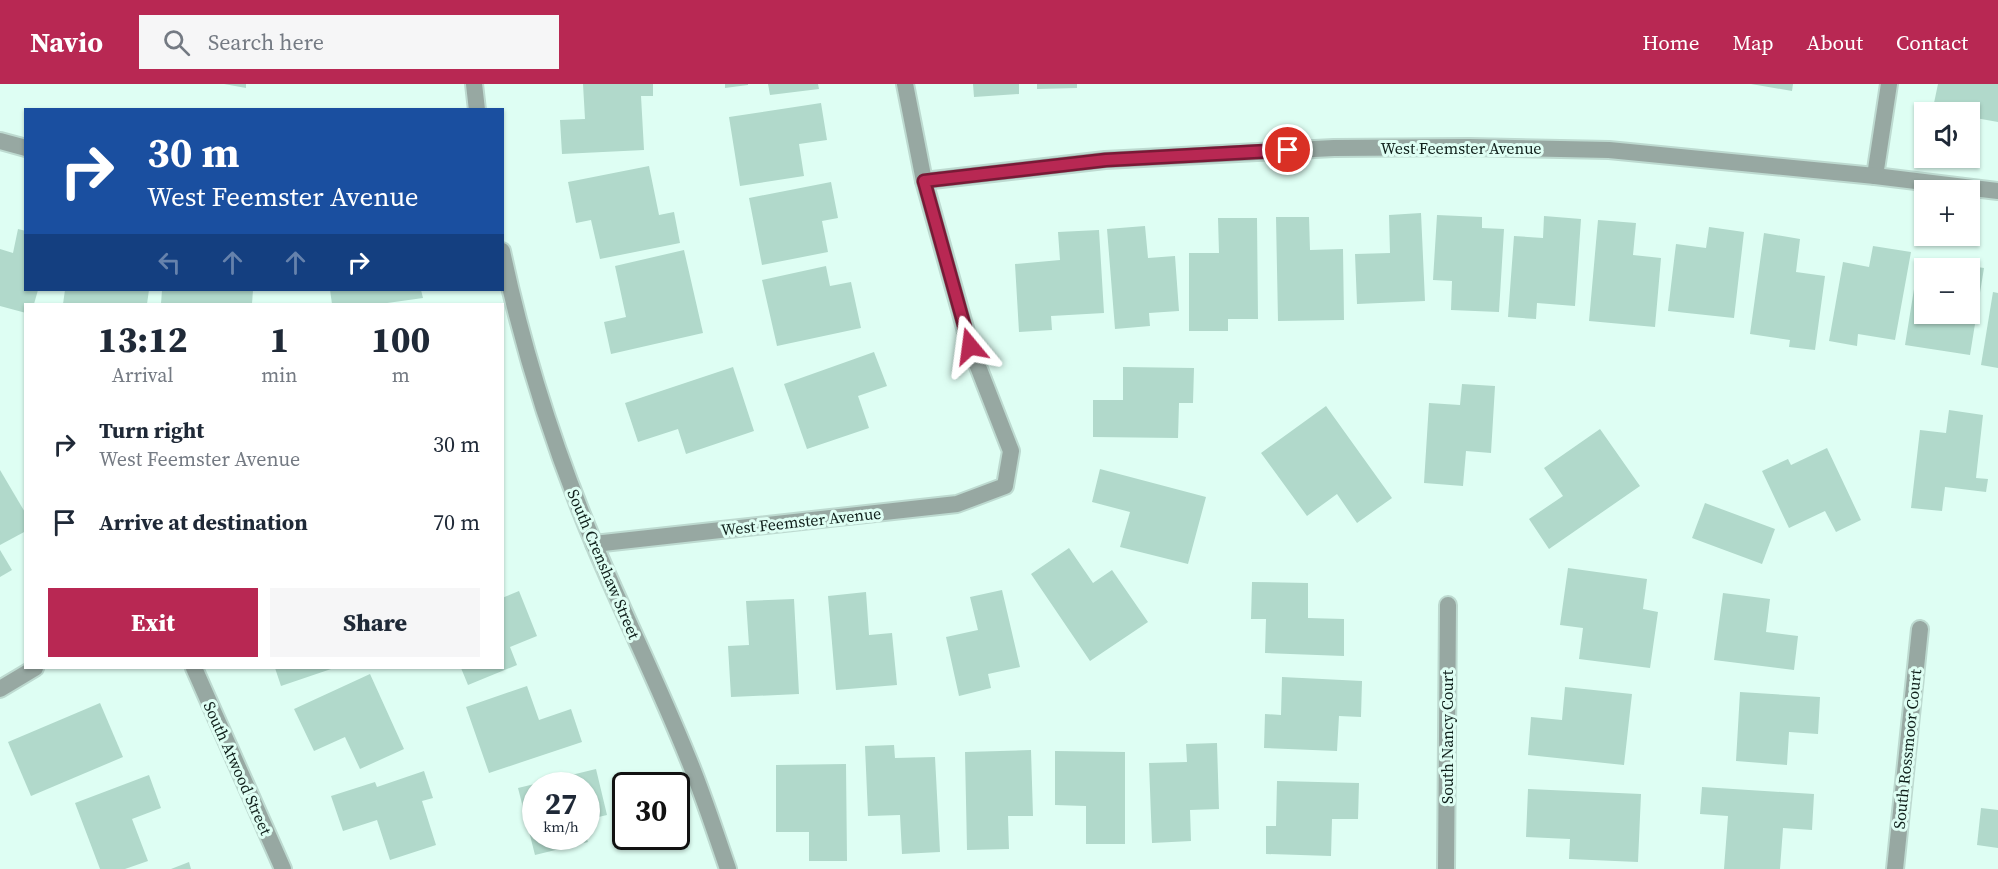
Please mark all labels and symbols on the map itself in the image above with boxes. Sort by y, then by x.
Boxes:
pin [1262,124,1313,175]
street label: West Feemster Avenue [1381,137,1541,159]
position arrow [938,314,1002,378]
street label: South Crenshaw Street [562,486,646,643]
street label: West Feemster Avenue [720,502,882,540]
street label: South Rossmoor Court [1888,667,1926,830]
street label: South Nancy Court [1436,669,1458,804]
street label: South Atwood Street [199,698,278,839]
speed limit sign: 30 [612,772,690,850]

